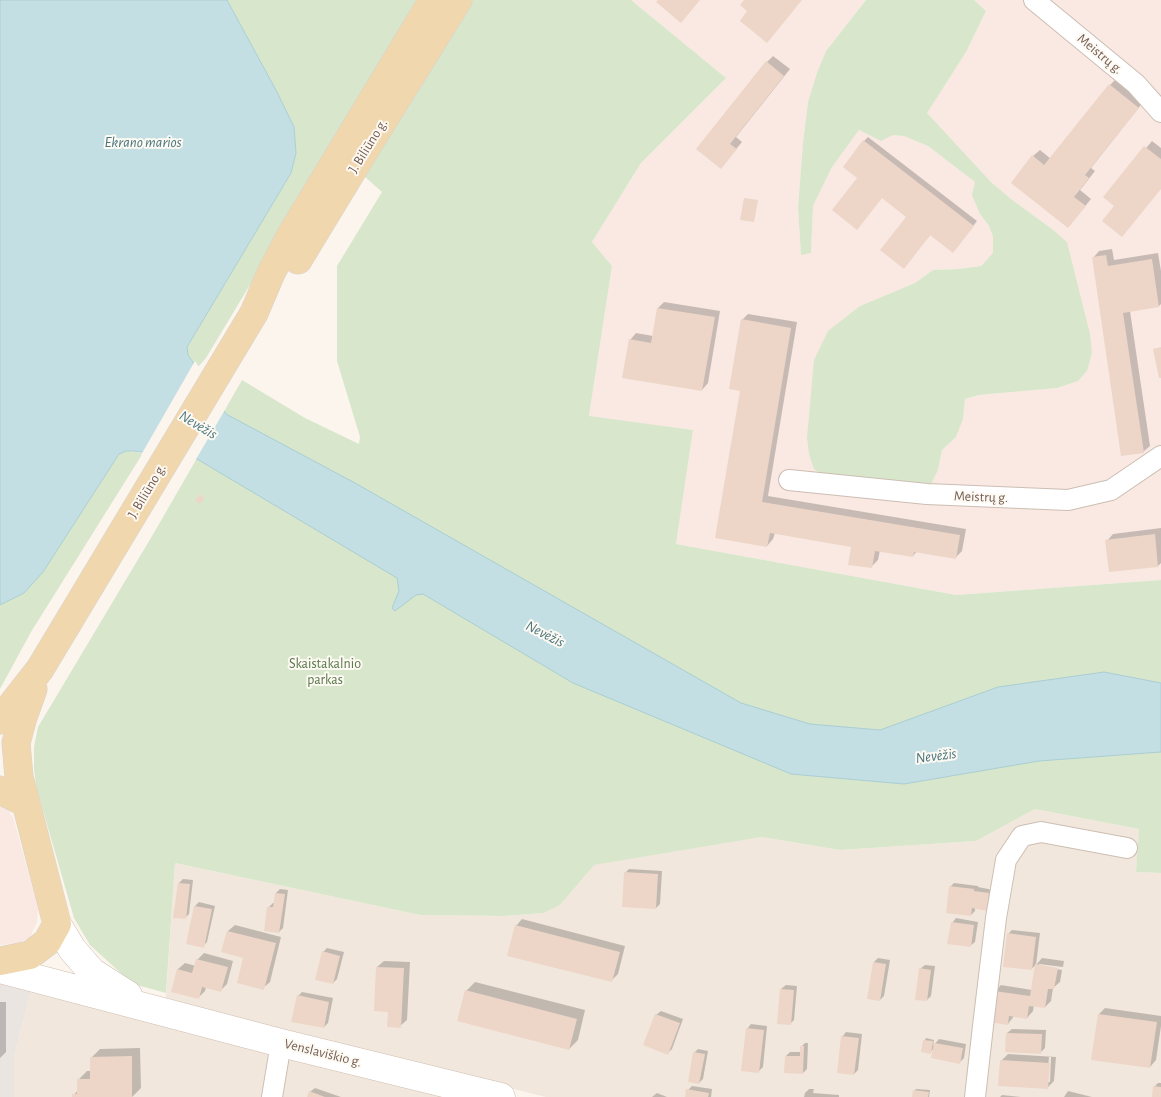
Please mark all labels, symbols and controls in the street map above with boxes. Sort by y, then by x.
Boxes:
street label: Meistrų g. [1074,30,1126,78]
street label: J. Biliūno g. [345,116,391,176]
water label: Ekrano marios [104,133,182,151]
water label: Nevėžis [176,407,220,443]
street label: J. Biliūno g. [124,461,170,521]
street label: Meistrų g. [954,488,1008,506]
water label: Nevėžis [523,617,567,651]
park label: Skaistakalnio parkas [289,656,361,689]
water label: Nevėžis [915,745,957,767]
street label: Venslaviškio g. [282,1035,364,1071]

